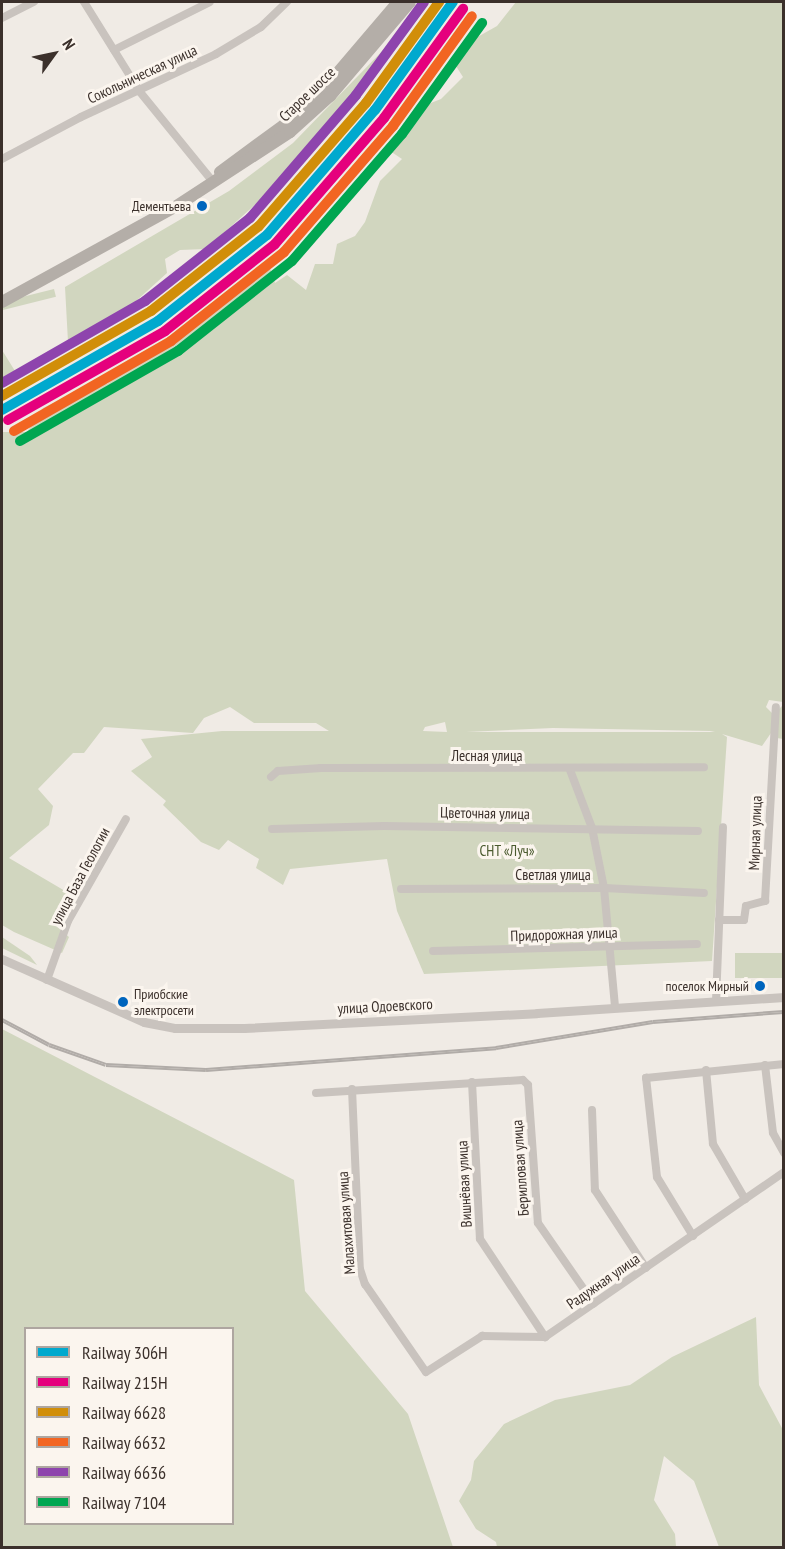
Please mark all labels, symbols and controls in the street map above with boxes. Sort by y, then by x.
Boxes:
north arrow [24,24,84,84]
text: N [58,35,80,53]
street label: Сокольническая улица [84,41,200,107]
street label: Старое шоссе [275,63,339,125]
place label: Дементьева [132,198,191,214]
marker: Дементьева [196,200,208,212]
street label: Лесная улица [451,747,523,765]
street label: Мирная улица [745,795,765,871]
street label: Цветочная улица [440,803,530,823]
street label: улица База Геологии [47,824,113,928]
park label: СНТ «Луч» [479,842,535,860]
street label: Светлая улица [515,866,591,884]
street label: Придорожная улица [510,923,618,945]
place label: поселок Мирный [666,978,749,994]
marker: поселок Мирный [754,980,766,992]
place label: Приобские электросети [134,986,194,1018]
street label: улица Одоевского [337,995,433,1017]
marker: Приобские электросети [117,996,129,1008]
street label: Берилловая улица [508,1119,532,1217]
street label: Вишнёвая улица [453,1140,475,1228]
street label: Малахитовая улица [333,1171,359,1275]
street label: Радужная улица [563,1249,643,1313]
legend [24,1327,234,1525]
text: Railway 306Н [82,1341,168,1364]
text: Railway 215Н [82,1371,168,1394]
text: Railway 6628 [82,1401,166,1424]
text: Railway 6632 [82,1431,166,1454]
text: Railway 6636 [82,1461,166,1484]
text: Railway 7104 [82,1491,166,1514]

